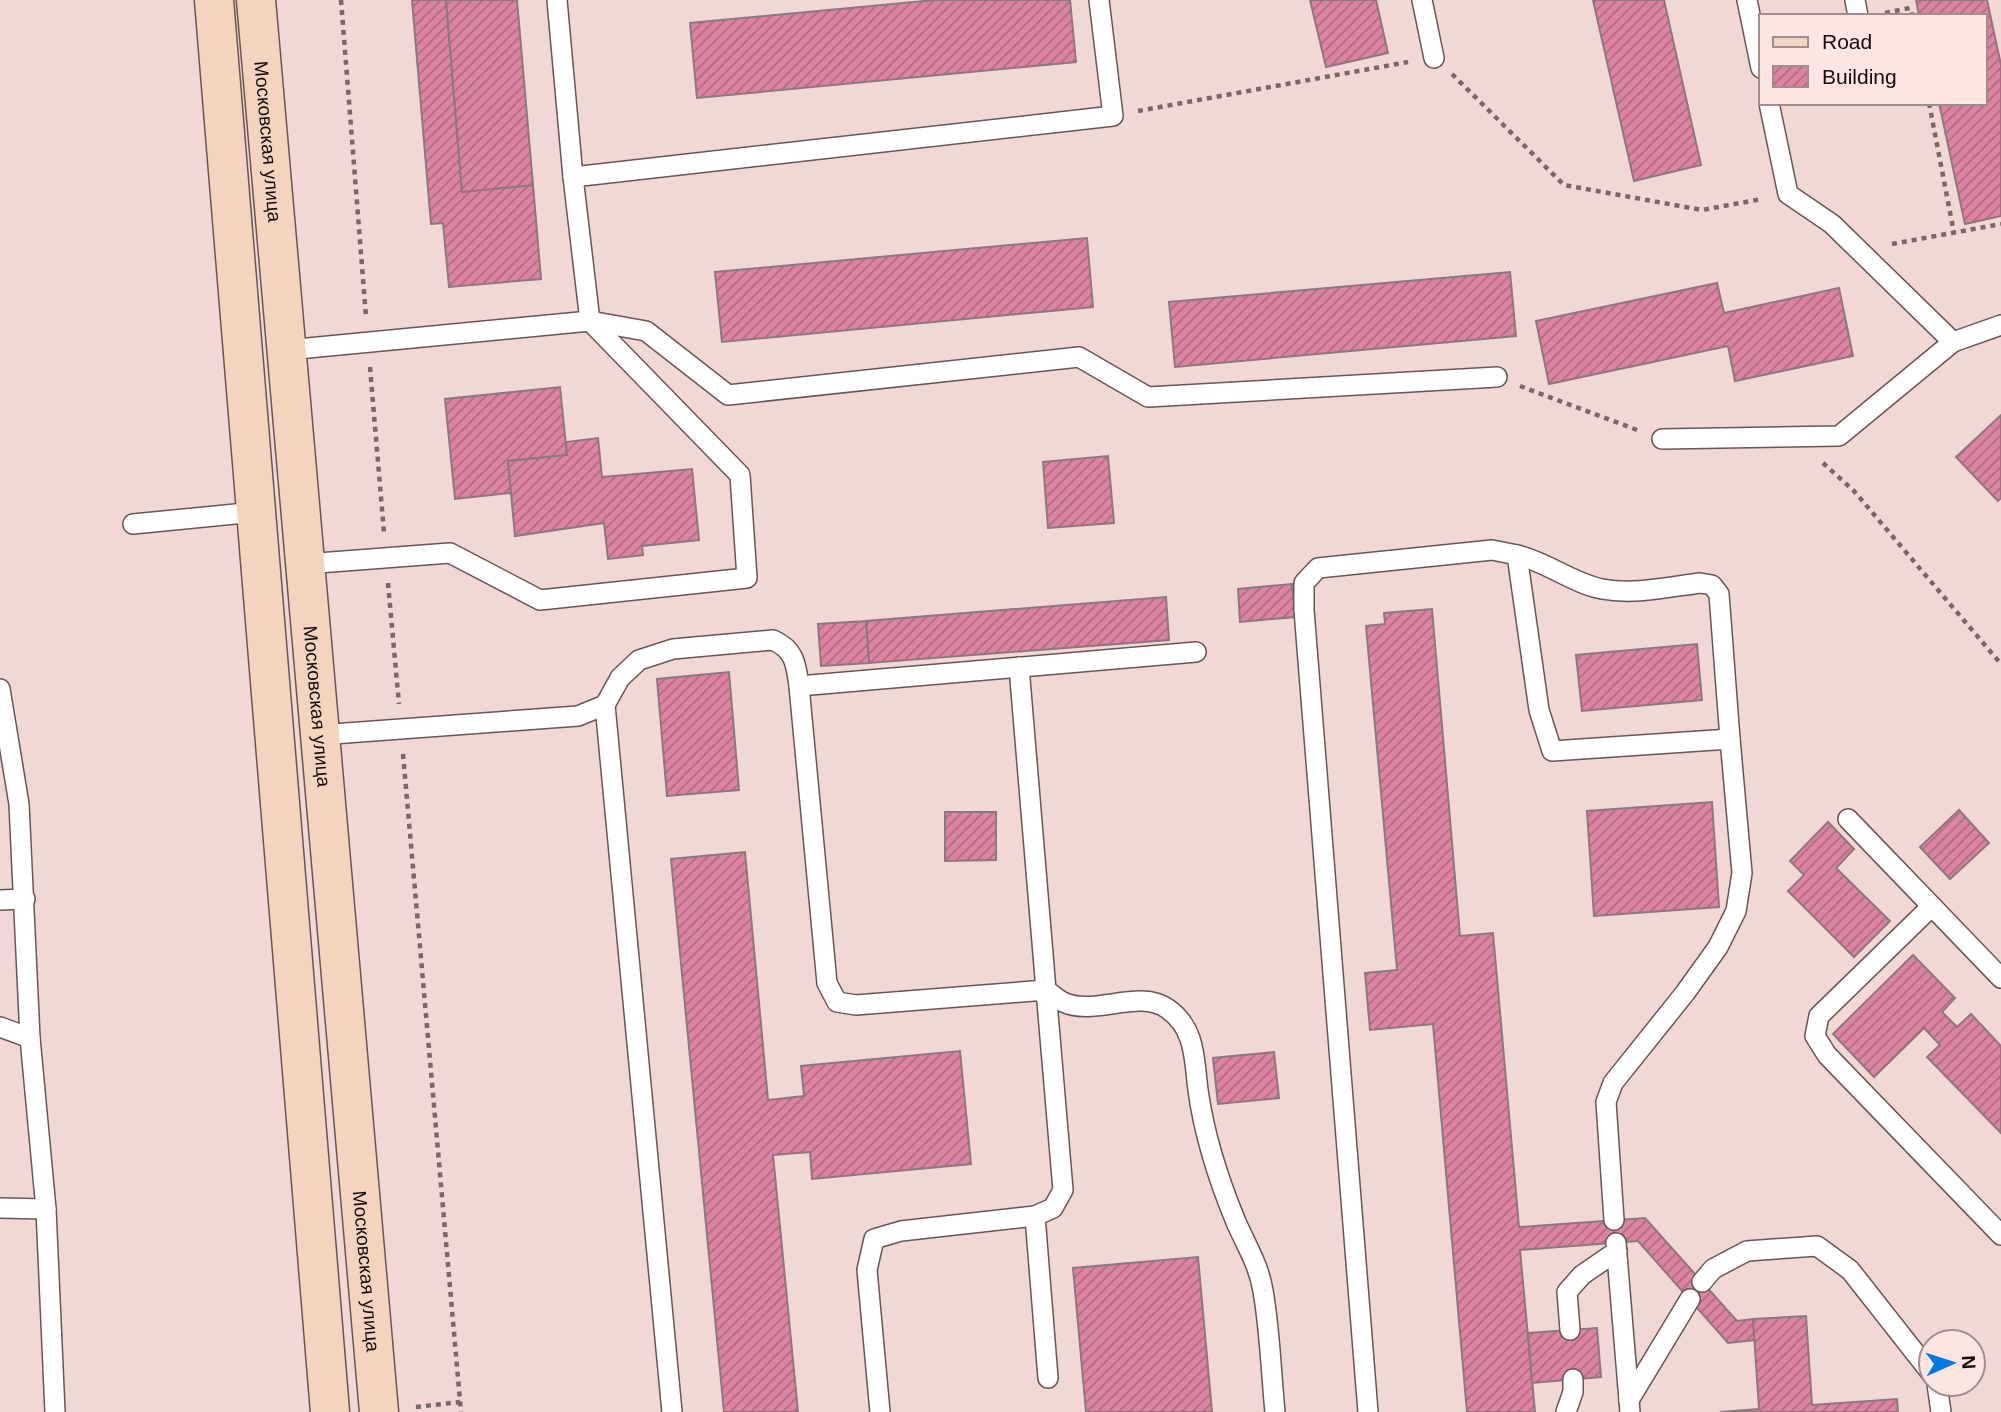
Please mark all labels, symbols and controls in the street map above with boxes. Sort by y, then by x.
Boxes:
legend [1759,14,1987,105]
text: Road [1822,30,1872,53]
street label: Московская улица [250,60,285,223]
text: Building [1822,65,1897,88]
street label: Московская улица [300,625,335,788]
street label: Московская улица [349,1190,384,1353]
north arrow [1917,1328,1987,1398]
text: N [1958,1355,1979,1370]

